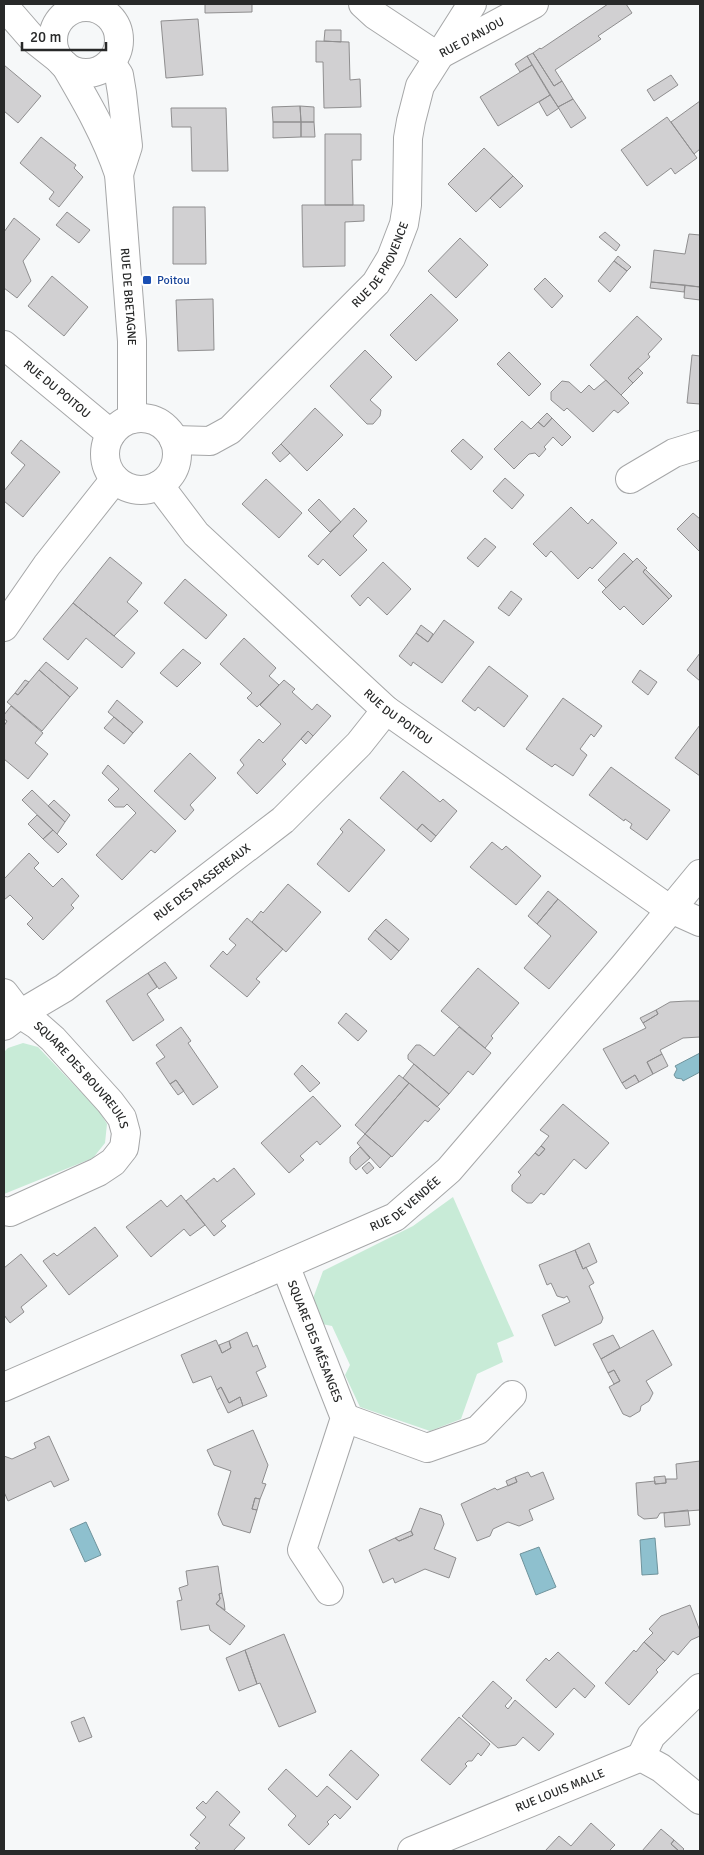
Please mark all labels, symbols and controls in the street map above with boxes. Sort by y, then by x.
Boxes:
street label: RUE D'ANJOU [437,14,507,61]
scale bar [22,20,106,52]
text: 20 m [30,28,61,46]
street label: RUE DE PROVENCE [349,219,412,311]
street label: RUE DE BRETAGNE [117,247,139,346]
place label: Poitou [157,273,190,288]
marker: Poitou [141,274,153,286]
street label: RUE DU POITOU [20,357,93,422]
street label: RUE DU POITOU [360,686,435,748]
street label: RUE DES PASSEREAUX [151,841,254,924]
street label: SQUARE DES BOUVREUILS [30,1018,132,1130]
street label: RUE DE VENDÉE [368,1173,444,1235]
street label: SQUARE DES MÉSANGES [284,1278,345,1405]
street label: RUE LOUIS MALLE [513,1766,607,1816]

